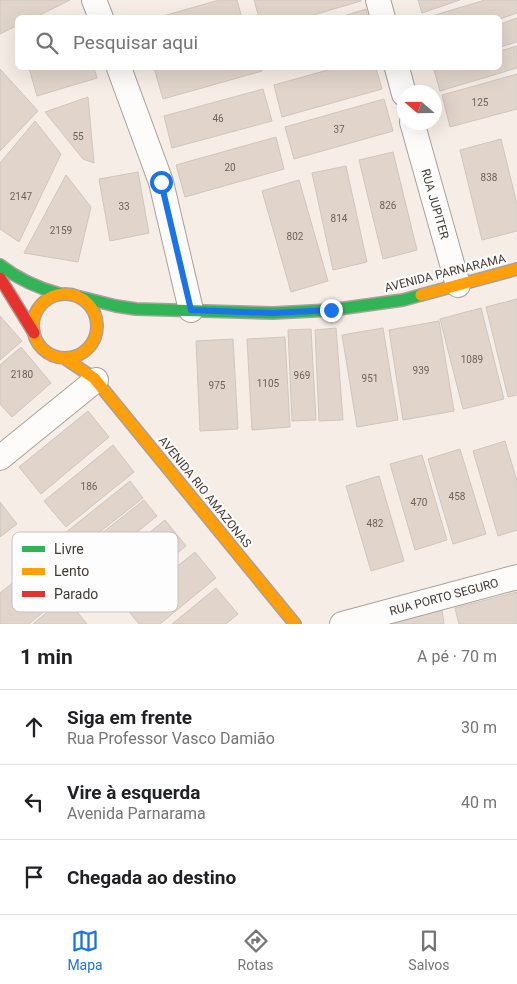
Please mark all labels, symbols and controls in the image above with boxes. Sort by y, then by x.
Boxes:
search box [15,15,502,70]
icon: search [33,29,61,57]
text: Pesquisar aqui [73,31,198,54]
north arrow [397,85,442,130]
house number: 125 [472,97,489,108]
house number: 46 [212,113,224,124]
house number: 37 [333,124,345,135]
house number: 55 [72,131,84,142]
house number: 20 [224,162,236,173]
street label: RUA JUPITER [418,167,452,241]
route start [150,171,173,194]
house number: 838 [481,172,498,183]
house number: 2147 [10,191,33,202]
house number: 826 [380,200,397,211]
house number: 33 [118,201,130,212]
house number: 814 [331,213,348,224]
house number: 2159 [50,225,72,236]
house number: 802 [287,231,304,242]
street label: AVENIDA PARNARAMA [383,251,507,295]
route end [320,299,343,322]
house number: 1089 [461,354,483,365]
house number: 939 [413,365,429,376]
house number: 2180 [11,369,34,380]
house number: 969 [294,370,310,381]
house number: 951 [362,373,378,384]
house number: 1105 [257,378,280,389]
house number: 975 [209,380,226,391]
street label: AVENIDA RIO AMAZONAS [156,434,254,550]
house number: 186 [81,481,98,492]
house number: 458 [449,491,466,502]
house number: 470 [411,497,428,508]
house number: 482 [367,518,384,529]
legend [12,532,178,612]
text: Livre [54,541,84,557]
text: Lento [54,563,89,579]
street label: RUA PORTO SEGURO [388,576,500,618]
text: Parado [54,586,98,602]
text: 1 min [20,645,73,669]
text: A pé · 70 m [417,647,497,666]
text: Siga em frente [67,706,192,729]
icon: ahead [20,713,48,741]
text: 30 m [461,718,497,737]
text: Rua Professor Vasco Damião [67,729,275,748]
text: Vire à esquerda [67,781,200,804]
icon: left [20,788,48,816]
text: 40 m [461,793,497,812]
text: Avenida Parnarama [67,804,206,823]
icon: arrive [20,863,48,891]
text: Chegada ao destino [67,866,236,889]
tab: Mapa [67,927,103,973]
tab: Rotas [238,927,274,973]
tab: Salvos [408,927,450,973]

